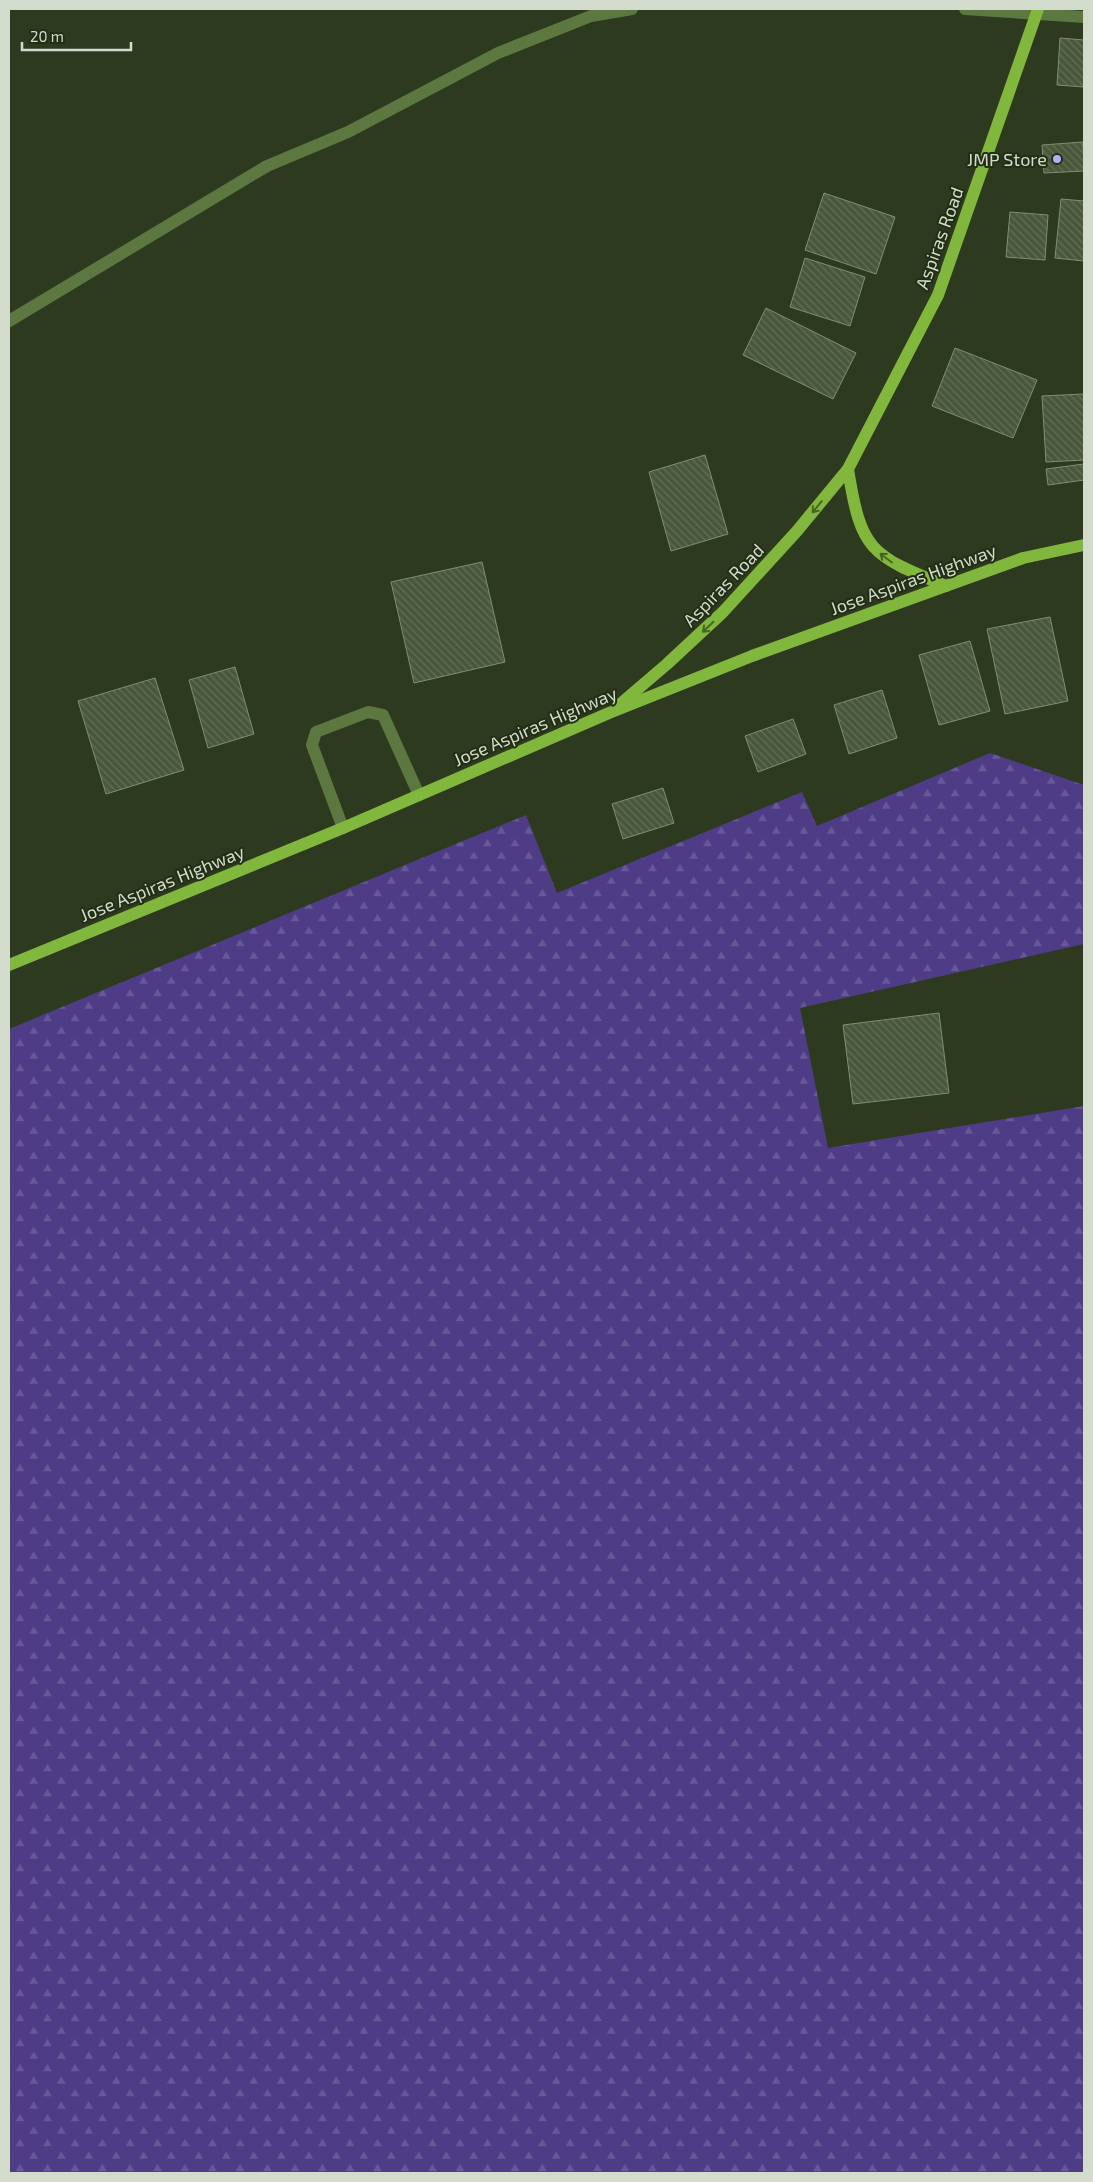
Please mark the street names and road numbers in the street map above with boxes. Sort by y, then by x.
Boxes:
street label: Aspiras Road [910,184,968,292]
street label: Aspiras Road [678,539,768,631]
street label: Jose Aspiras Highway [827,539,1000,619]
street label: Jose Aspiras Highway [450,681,620,770]
street label: Jose Aspiras Highway [77,840,248,926]

